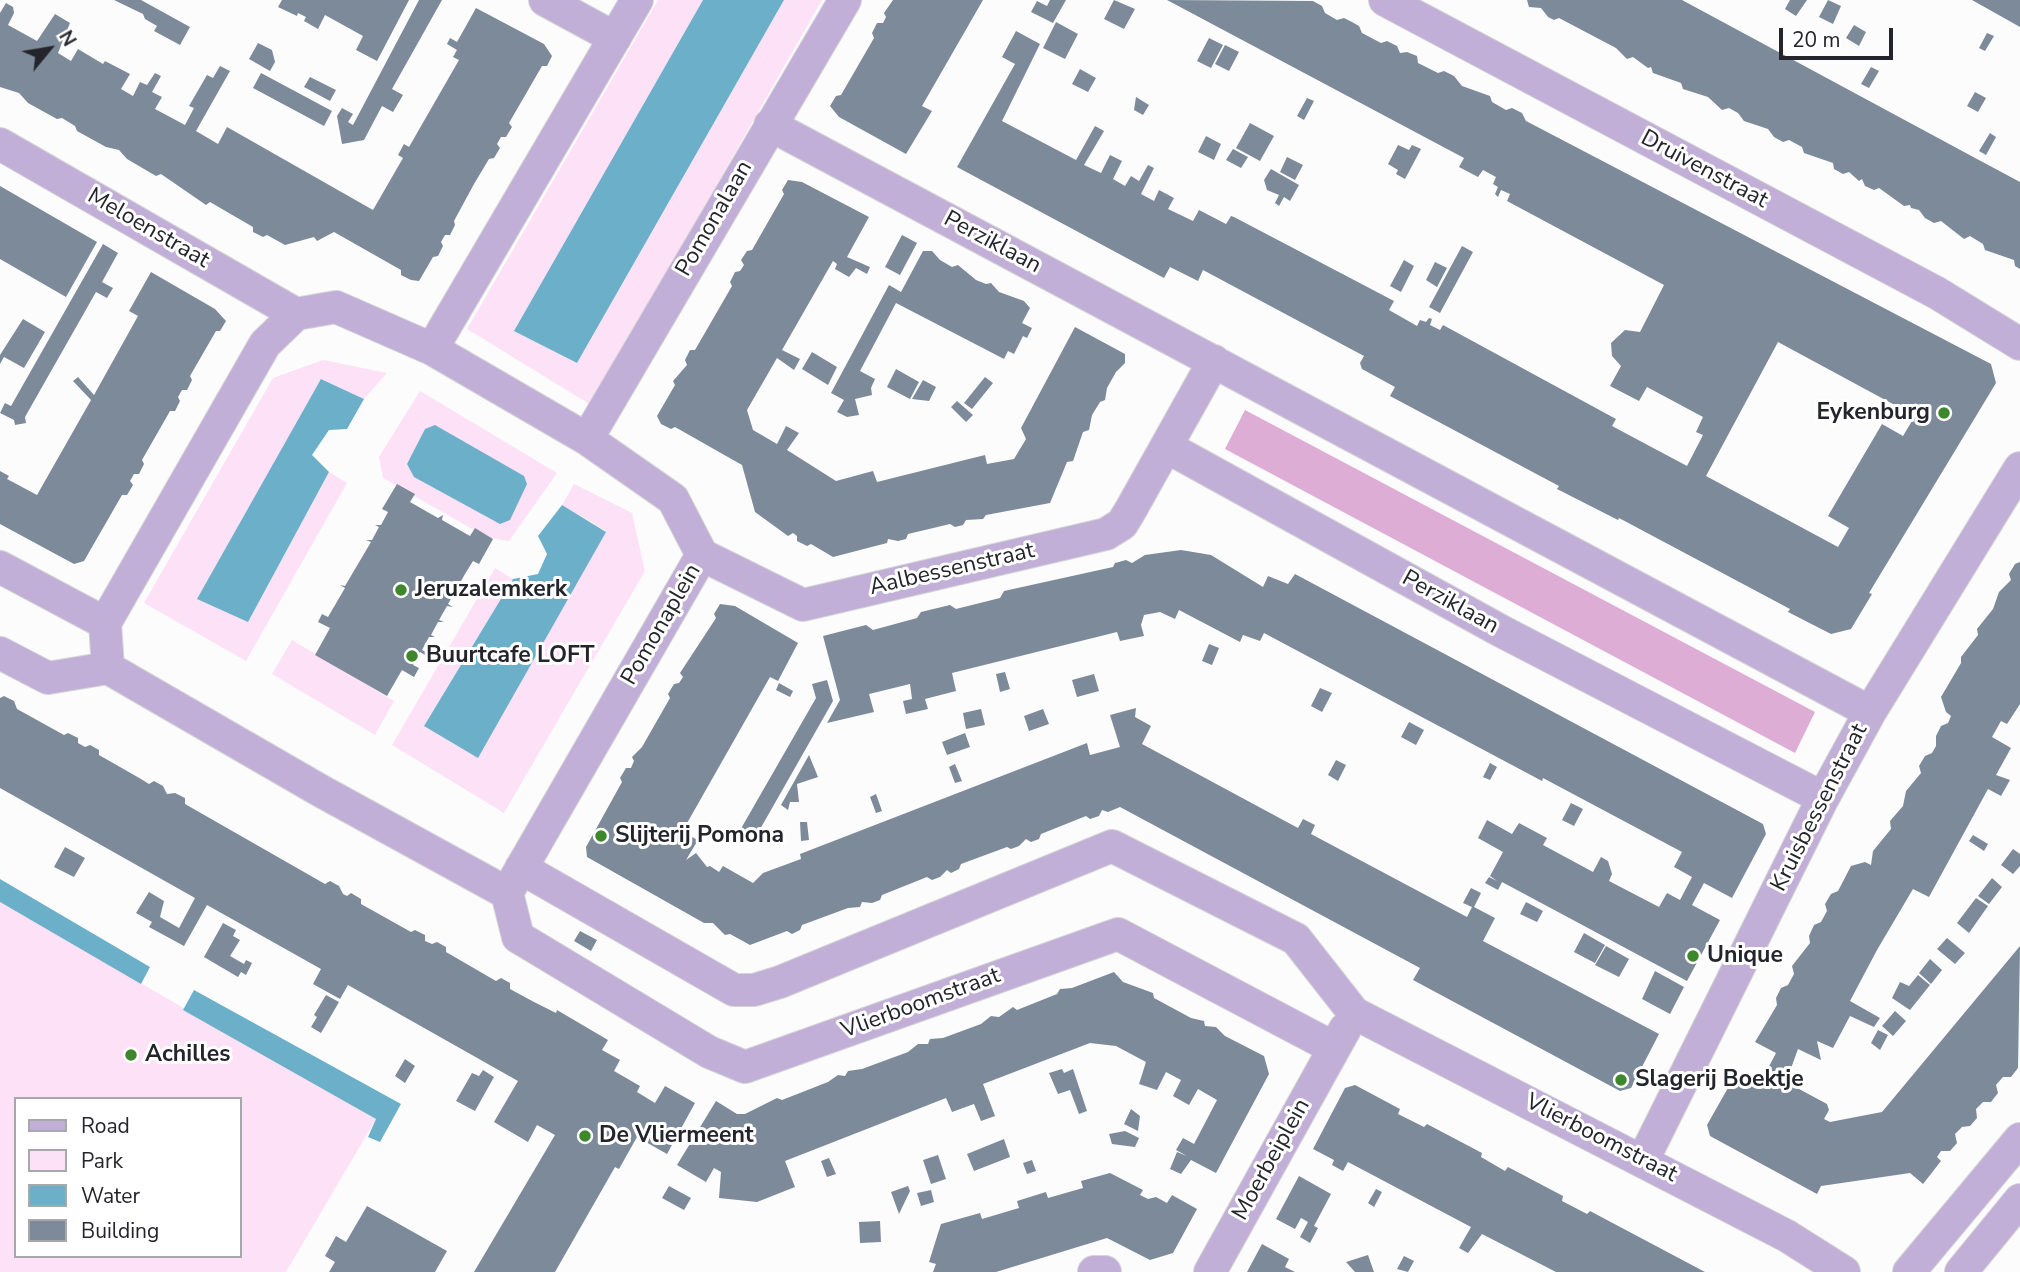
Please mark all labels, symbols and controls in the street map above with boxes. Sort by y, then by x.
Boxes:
north arrow [14,14,84,84]
scale bar [1782,14,1896,58]
text: N [52,26,82,51]
text: 20 m [1792,26,1841,54]
street label: Druivenstraat [1636,125,1772,215]
street label: Pomonalaan [671,156,759,282]
street label: Meloenstraat [82,183,214,275]
street label: Perziklaan [939,206,1045,280]
place label: Eykenburg [1816,399,1930,427]
marker: Eykenburg [1936,405,1952,421]
street label: Aalbessenstraat [867,538,1037,602]
street label: Pomonaplein [616,560,708,690]
street label: Perziklaan [1397,565,1503,641]
place label: Jeruzalemkerk [415,576,567,604]
marker: Jeruzalemkerk [393,582,409,598]
place label: Buurtcafe LOFT [426,642,594,670]
marker: Buurtcafe LOFT [404,648,420,664]
street label: Kruisbessenstraat [1766,720,1874,896]
place label: Slijterij Pomona [615,822,784,850]
marker: Slijterij Pomona [593,828,609,844]
place label: Unique [1707,942,1783,970]
marker: Unique [1685,948,1701,964]
street label: Vlierboomstraat [838,963,1004,1045]
place label: Achilles [145,1041,230,1069]
marker: Achilles [123,1047,139,1063]
place label: Slagerij Boektje [1635,1066,1804,1094]
marker: Slagerij Boektje [1613,1072,1629,1088]
street label: Vlierboomstraat [1520,1089,1682,1189]
street label: Moerbeiplein [1227,1094,1317,1226]
legend [14,1097,242,1258]
text: Road [81,1112,130,1140]
place label: De Vliermeent [599,1122,754,1150]
marker: De Vliermeent [577,1128,593,1144]
text: Park [81,1147,123,1175]
text: Water [81,1182,140,1210]
text: Building [81,1217,159,1245]

